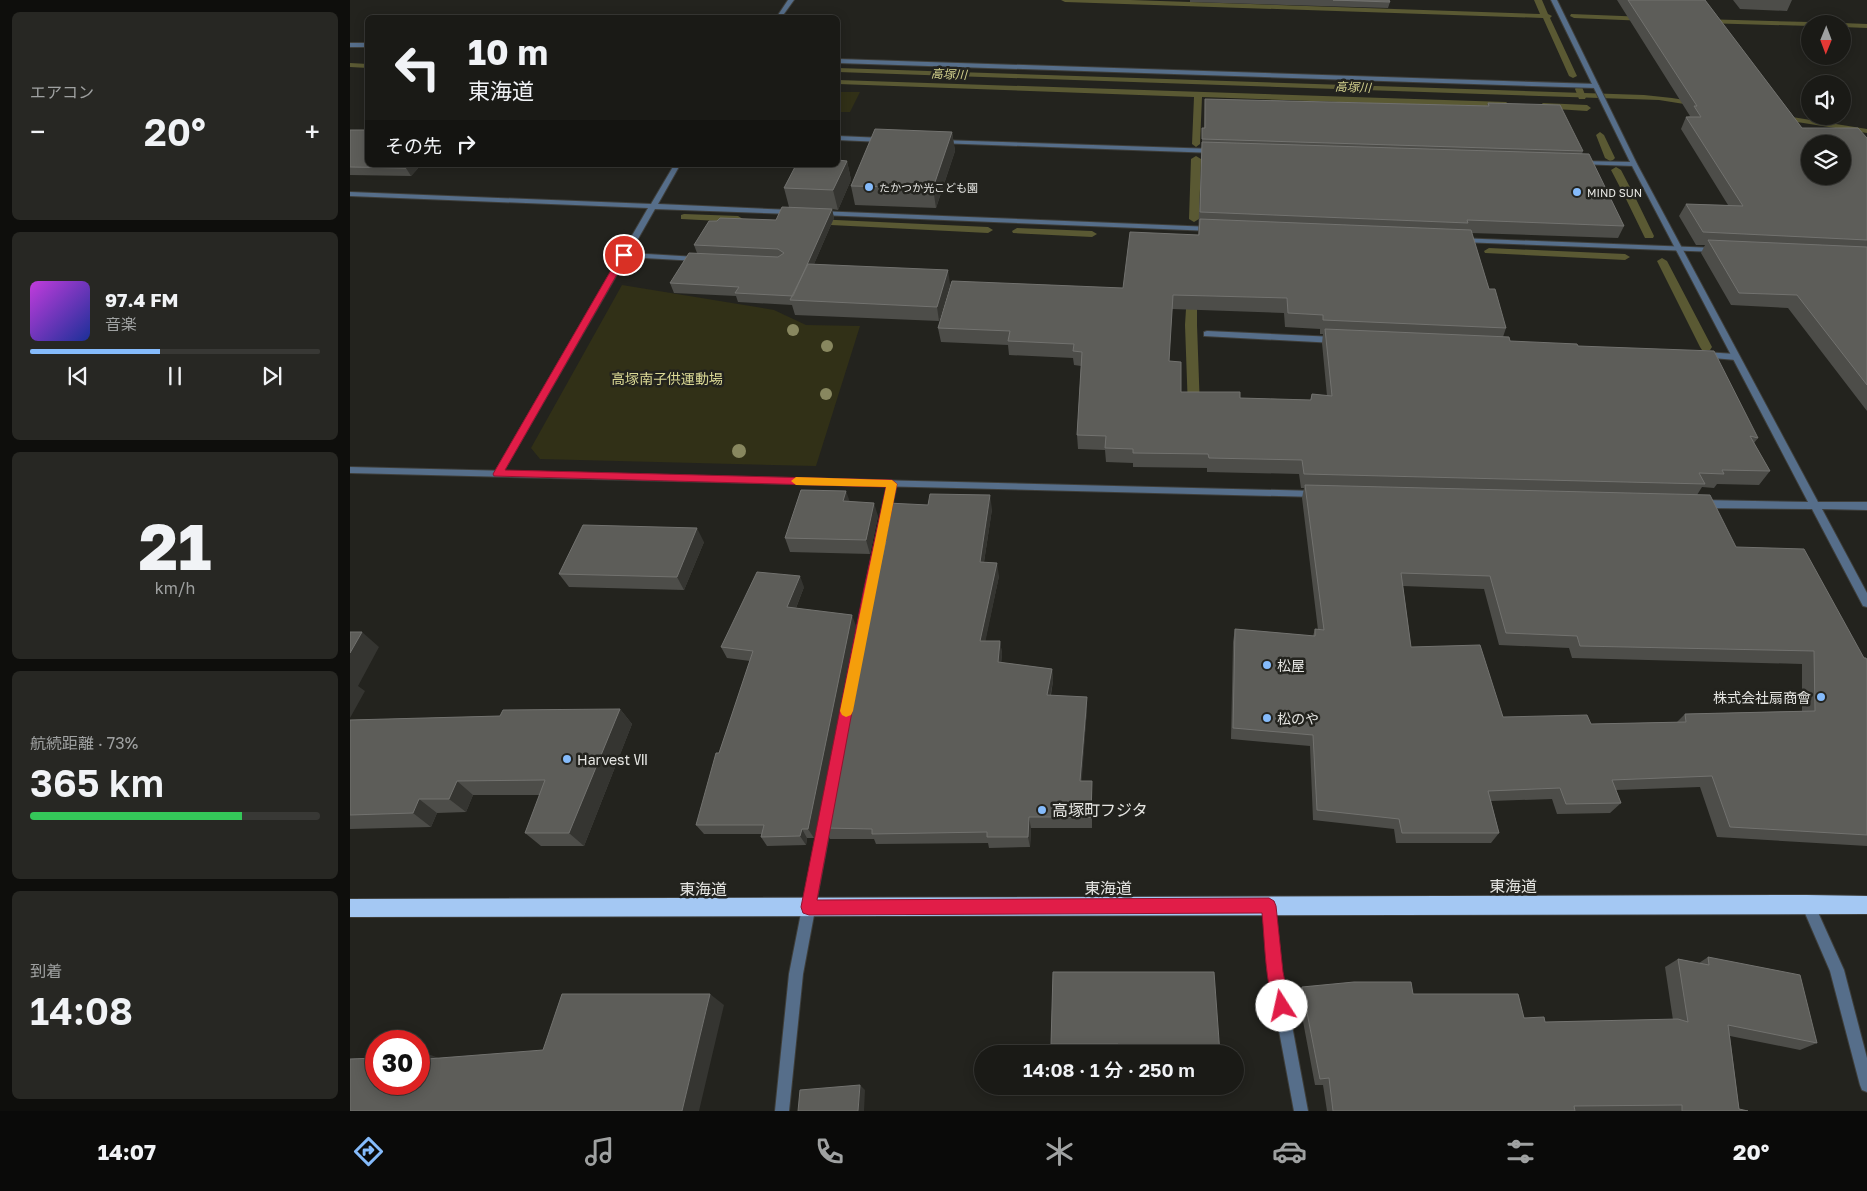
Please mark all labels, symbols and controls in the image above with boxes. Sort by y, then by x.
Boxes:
north arrow [1801,15,1851,65]
map controls [1801,15,1851,185]
text: 10 m [468,31,548,73]
icon: left [385,35,450,100]
water label: 高塚川 [931,66,969,82]
button: sound [1801,75,1851,125]
text: 東海道 [468,77,534,104]
water label: 高塚川 [1335,79,1373,95]
text: エアコン [30,82,94,102]
text: 20° [144,109,206,154]
text: − [30,115,45,148]
text: + [305,115,320,148]
icon: right [452,130,480,158]
text: その先 [385,134,442,157]
button: layers [1801,135,1851,185]
marker: たかつか光こども園 [863,181,875,193]
place label: たかつか光こども園 [879,181,978,194]
marker: MIND SUN [1571,186,1583,198]
place label: MIND SUN [1587,186,1642,199]
pin [603,234,645,276]
icon: arrive [610,241,638,269]
text: 97.4 FM [105,288,178,311]
text: 音楽 [105,314,137,334]
icon: previous [64,362,92,390]
icon: pause [161,362,189,390]
icon: next [258,362,286,390]
park label: 高塚南子供運動場 [611,370,723,387]
text: 21 [138,506,212,584]
text: km/h [155,578,195,598]
place label: 松屋 [1277,657,1305,674]
marker: 松屋 [1261,659,1273,671]
place label: 株式会社扇商會 [1713,689,1811,706]
marker: 株式会社扇商會 [1815,691,1827,703]
place label: 松のや [1277,710,1319,727]
marker: 松のや [1261,712,1273,724]
text: 航続距離 · 73% [30,733,138,753]
place label: Harvest Ⅶ [577,751,648,768]
marker: Harvest Ⅶ [561,753,573,765]
text: 365 km [30,760,164,805]
place label: 高塚町フジタ [1052,800,1148,820]
marker: 高塚町フジタ [1036,804,1048,816]
street label: 東海道 [1489,876,1537,896]
street label: 東海道 [1084,878,1132,898]
street label: 東海道 [679,879,727,899]
text: 到着 [30,961,62,981]
position arrow [1255,979,1307,1031]
text: 14:08 [30,988,133,1033]
speed limit sign: 30 [365,1030,430,1095]
text: 14:08 · 1 分 · 250 m [1023,1058,1195,1081]
icon: directions [351,1134,386,1169]
icon: music [582,1134,617,1169]
icon: phone [812,1134,847,1169]
icon: climate [1042,1134,1077,1169]
icon: car [1272,1134,1307,1169]
icon: filters [1503,1134,1538,1169]
text: 14:07 [98,1138,156,1165]
text: 20° [1733,1138,1769,1165]

